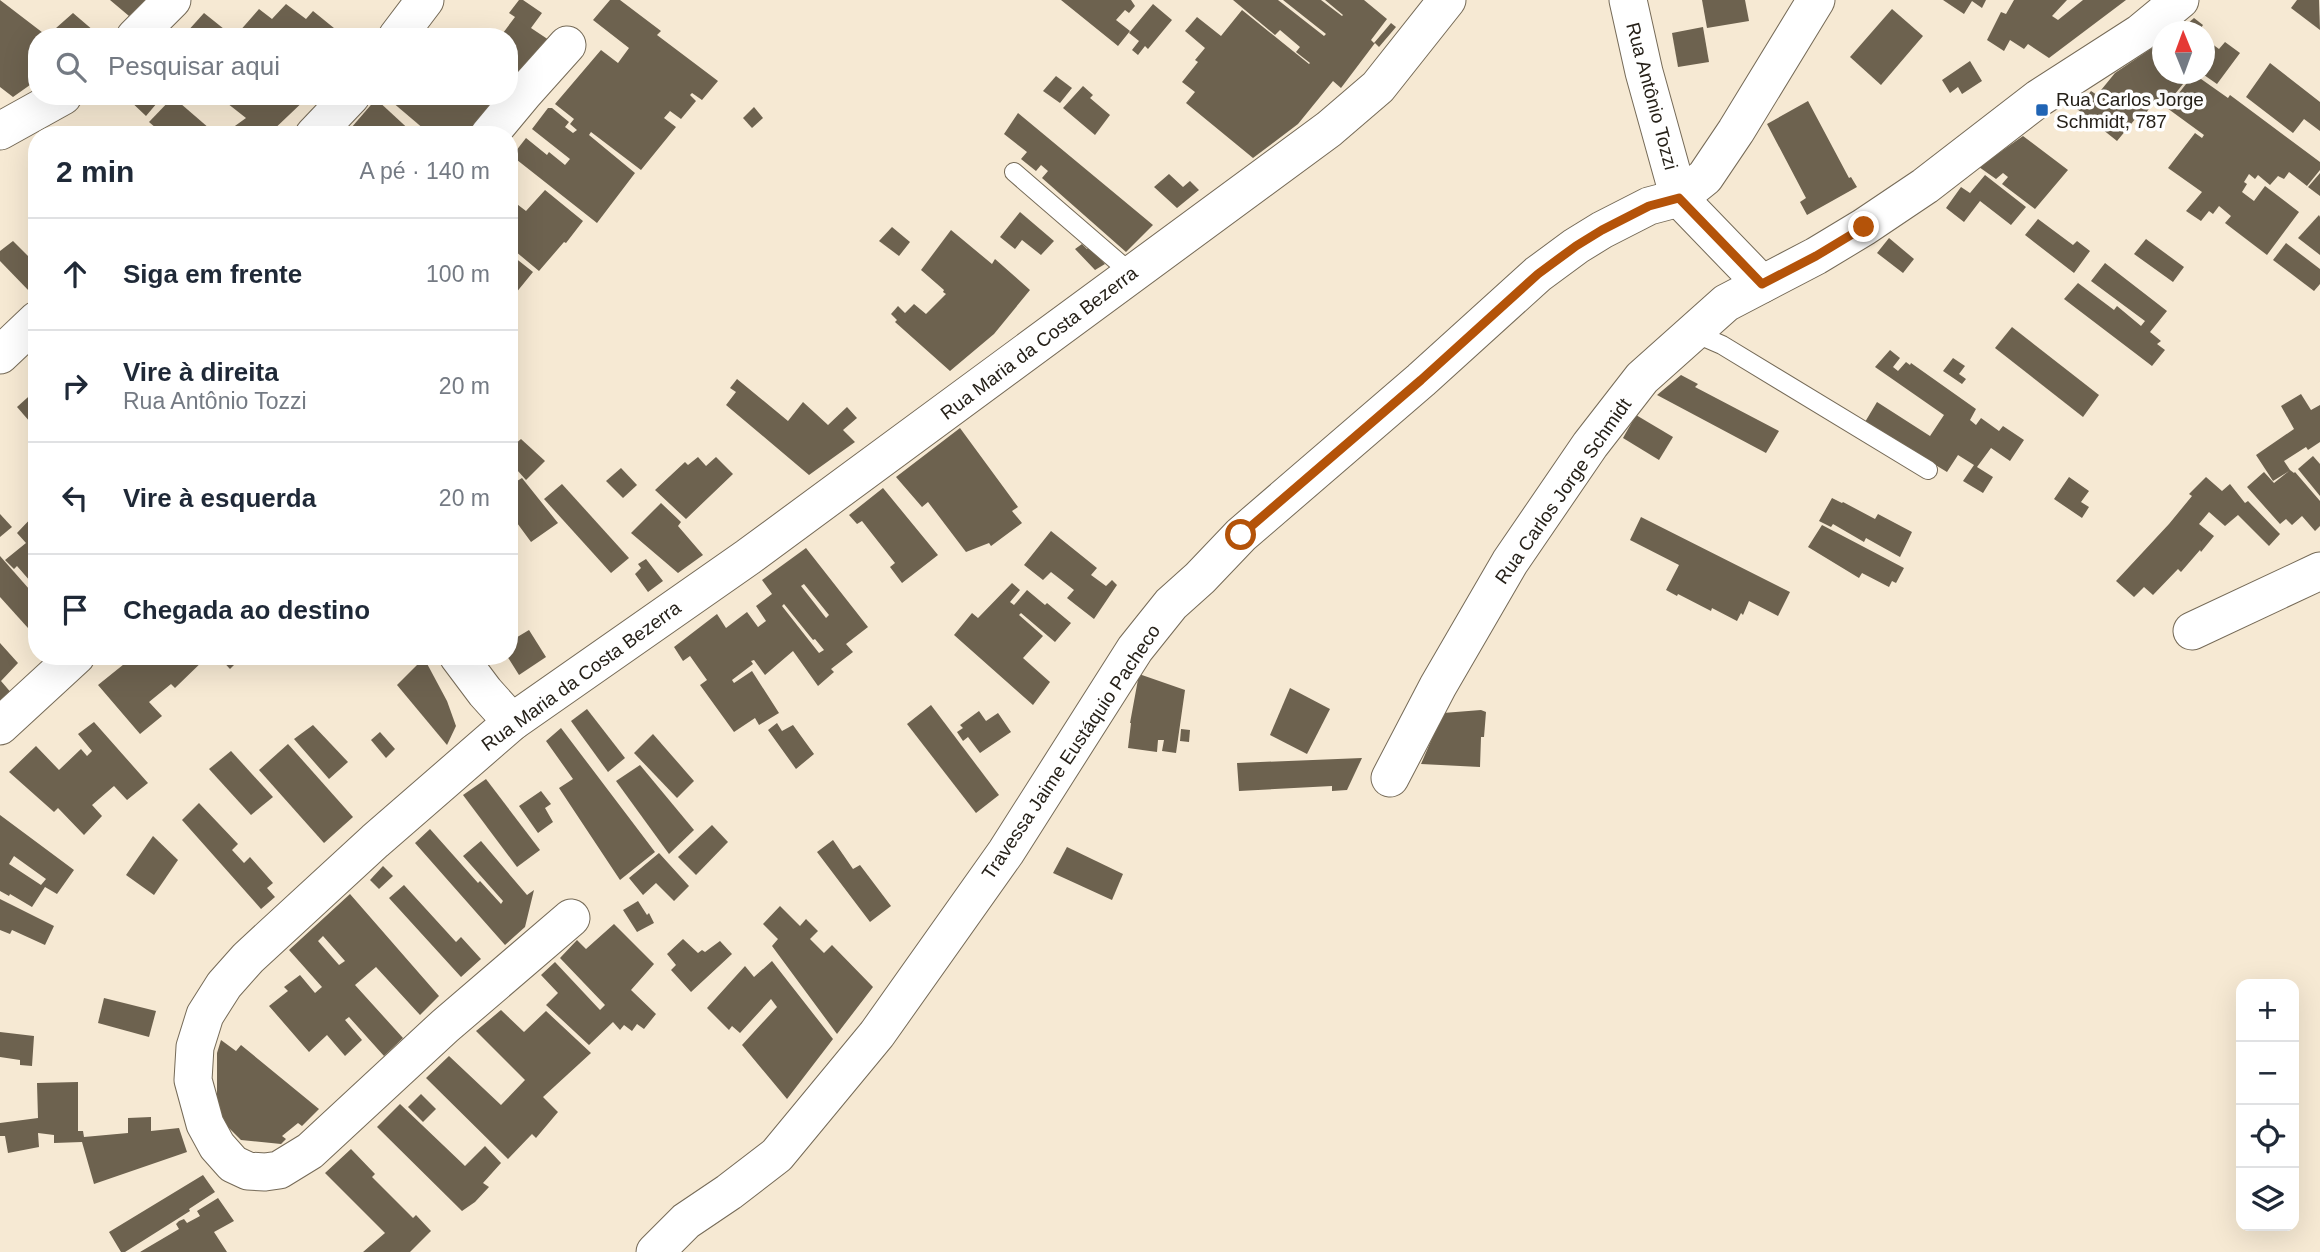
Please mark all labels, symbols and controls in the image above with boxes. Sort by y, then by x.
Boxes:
street label: Rua Antônio Tozzi [1622,20,1682,172]
north arrow [2152,21,2215,84]
search box [28,28,518,105]
icon: search [52,48,90,86]
text: Pesquisar aqui [108,51,280,81]
place label: Rua Carlos Jorge Schmidt, 787 [2056,89,2204,132]
marker: Rua Carlos Jorge Schmidt, 787 [2034,102,2050,118]
text: 2 min [56,155,134,188]
text: A pé · 140 m [360,158,490,184]
route end [1848,211,1879,242]
icon: ahead [56,255,94,293]
text: Siga em frente [123,259,302,289]
text: 100 m [426,261,490,287]
street label: Rua Maria da Costa Bezerra [937,262,1142,424]
text: Vire à direita [123,357,279,387]
icon: right [56,367,94,405]
text: 20 m [439,373,490,399]
text: Rua Antônio Tozzi [123,388,307,414]
street label: Rua Carlos Jorge Schmidt [1491,394,1636,588]
icon: left [56,479,94,517]
text: Vire à esquerda [123,483,316,513]
text: 20 m [439,485,490,511]
route start [1225,519,1256,550]
icon: arrive [56,591,94,629]
text: Chegada ao destino [123,595,370,625]
street label: Rua Maria da Costa Bezerra [477,596,685,755]
street label: Travessa Jaime Eustáquio Pacheco [978,621,1164,883]
map controls [2236,979,2299,1231]
button: + [2236,979,2299,1042]
button: − [2236,1042,2299,1105]
button: locate [2236,1105,2299,1168]
button: layers [2236,1168,2299,1231]

